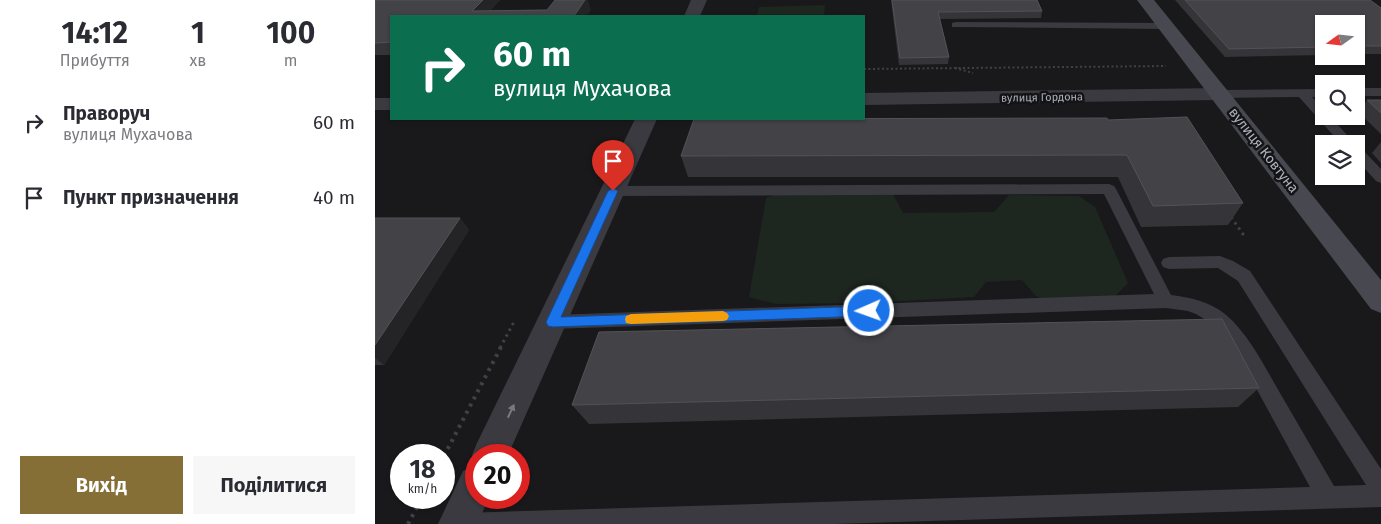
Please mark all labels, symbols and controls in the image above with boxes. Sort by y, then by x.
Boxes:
text: 14:12 [62,15,128,51]
text: 1 [191,15,205,51]
text: 100 [266,15,315,51]
north arrow [1315,15,1365,65]
map controls [1315,15,1365,185]
text: 60 m [493,33,571,75]
icon: right [410,35,475,100]
text: Прибуття [60,51,130,70]
text: хв [190,51,206,70]
text: m [284,51,298,70]
text: вулиця Мухачова [493,75,672,102]
button: search [1315,75,1365,125]
street label: вулиця Гордона [1001,90,1083,105]
text: Праворуч [63,102,150,125]
street label: вулиця Ковтуна [1225,104,1302,196]
icon: right [20,109,48,137]
text: 60 m [313,111,355,134]
text: вулиця Мухачова [63,125,193,144]
button: layers [1315,135,1365,185]
pin [592,140,634,191]
icon: arrive [599,147,627,175]
icon: arrive [20,184,48,212]
text: Пункт призначення [63,186,239,209]
text: 40 m [313,186,355,209]
position arrow [842,284,894,336]
one-way arrow [507,404,515,418]
speed limit sign: 20 [465,444,530,509]
text: 18 [409,455,436,485]
button: Вихід [20,456,183,514]
button: Поділитися [193,456,355,514]
text: km/h [408,482,437,496]

